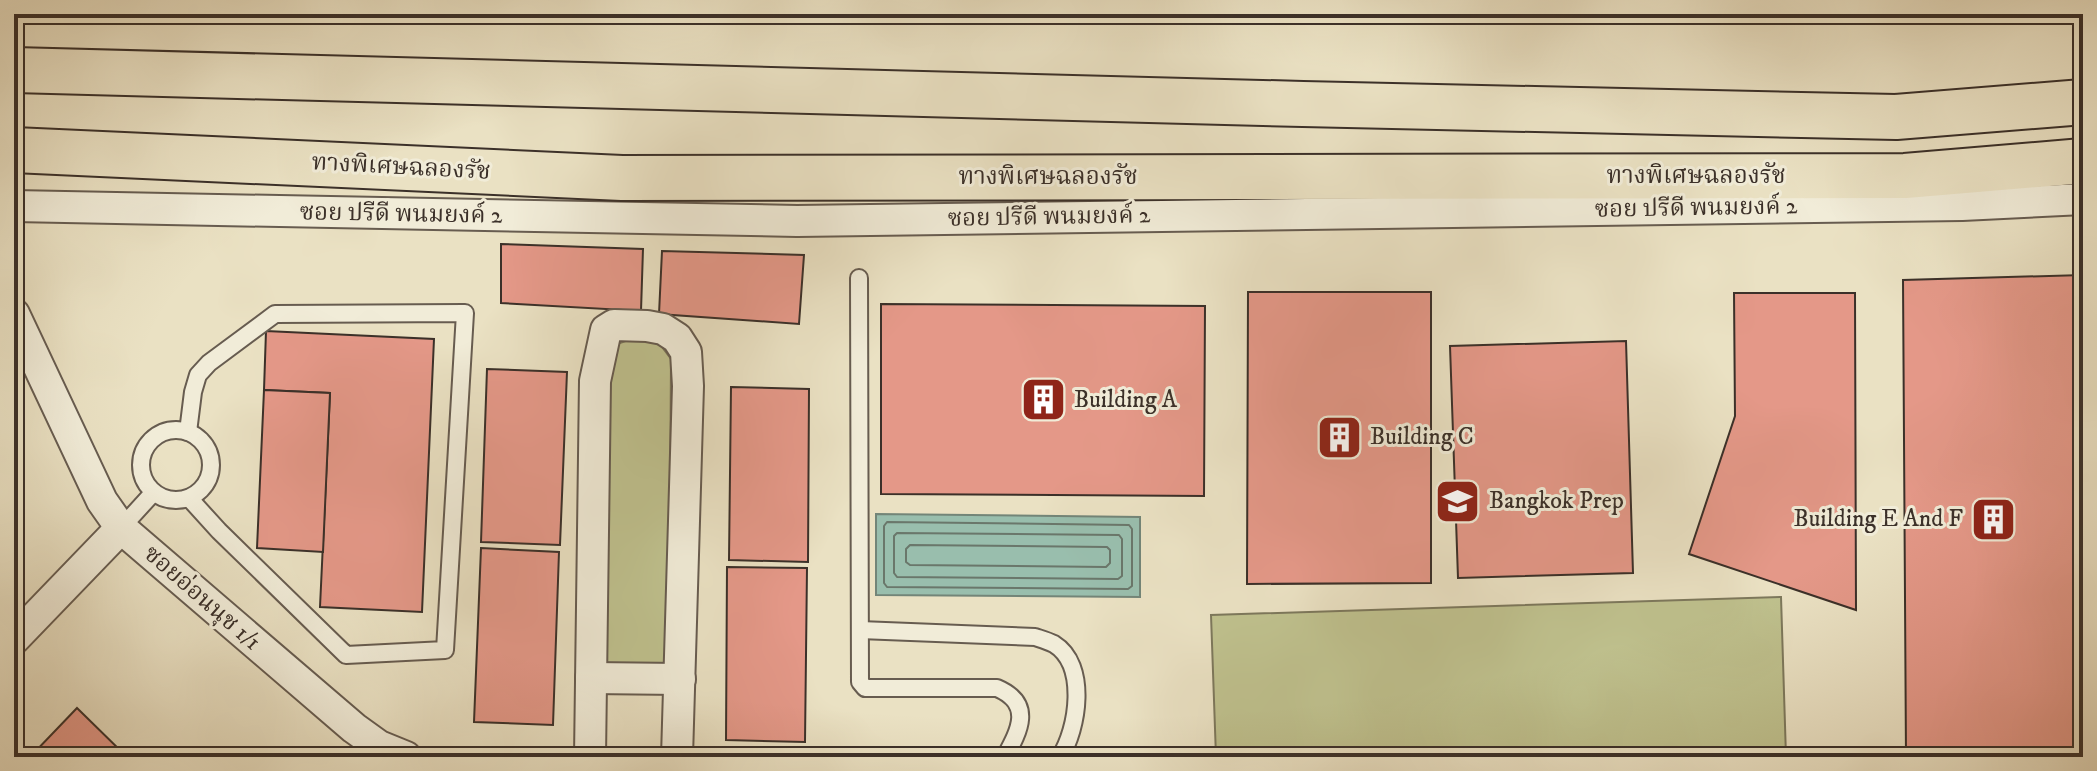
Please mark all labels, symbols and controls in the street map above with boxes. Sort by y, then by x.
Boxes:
street label: ทางพิเศษฉลองรัช [311,147,491,187]
street label: ทางพิเศษฉลองรัช [1606,161,1786,191]
street label: ทางพิเศษฉลองรัช [958,162,1138,192]
street label: ซอย ปรีดี พนมยงค์ 2 [1594,189,1798,225]
street label: ซอย ปรีดี พนมยงค์ 2 [299,195,503,231]
street label: ซอย ปรีดี พนมยงค์ 2 [947,198,1151,234]
building icon: Building A [1019,376,1067,424]
place label: Building A [1074,385,1178,415]
building icon: Building C [1315,413,1363,461]
place label: Building C [1370,422,1474,452]
school or university icon: Bangkok Prep [1434,477,1482,525]
place label: Bangkok Prep [1489,486,1624,516]
building icon: Building E And F [1970,495,2018,543]
place label: Building E And F [1794,504,1963,534]
street label: ซอยอ่อนนุช 1/1 [137,539,267,657]

